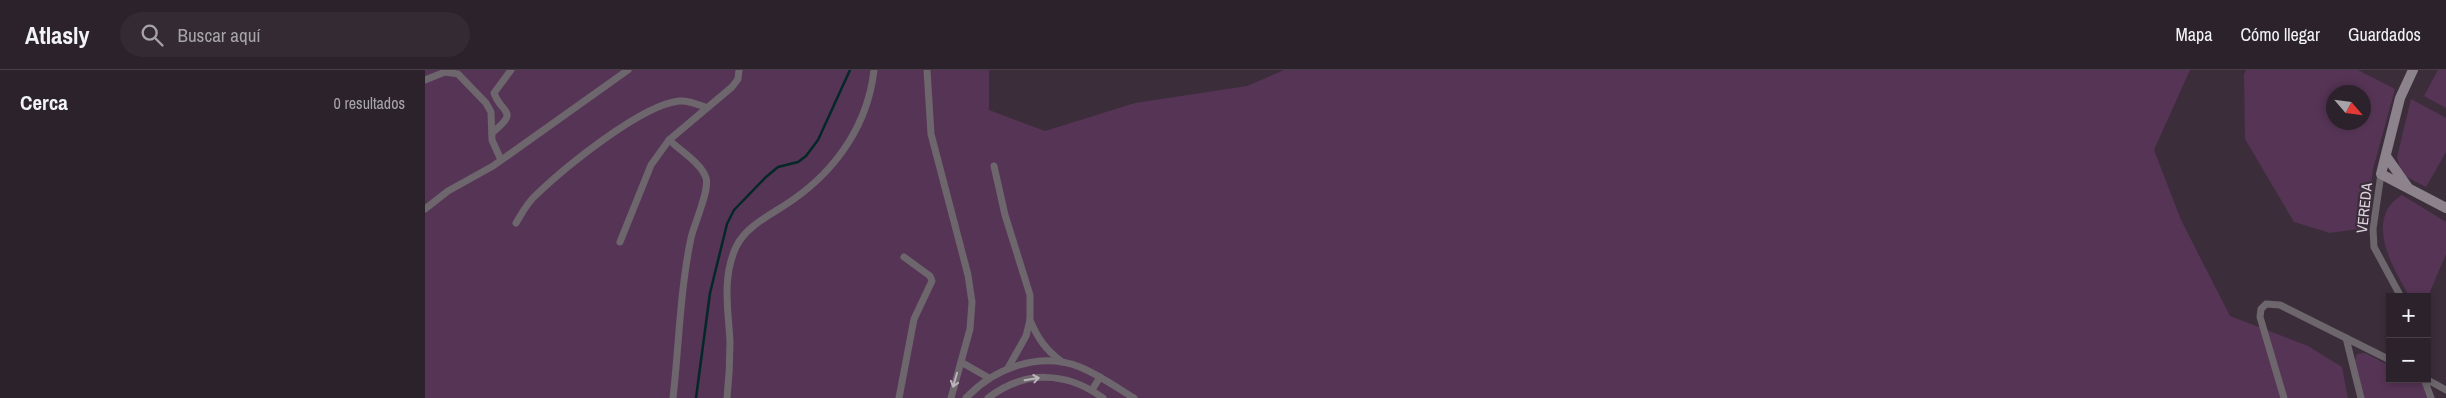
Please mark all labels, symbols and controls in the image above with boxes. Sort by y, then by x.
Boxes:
search box [120,12,470,57]
text: Atlasly [25,19,90,51]
icon: search [138,21,166,49]
text: Buscar aquí [178,22,261,48]
text: Mapa [2175,22,2212,47]
text: Cómo llegar [2240,22,2320,47]
text: Guardados [2348,22,2421,47]
north arrow [2326,85,2371,130]
text: Cerca [20,88,68,117]
text: 0 resultados [334,92,405,114]
street label: VEREDA [2351,181,2377,234]
map controls [2386,293,2431,383]
button: + [2386,293,2431,338]
button: − [2386,338,2431,383]
one-way arrow [950,372,960,388]
one-way arrow [1024,374,1040,384]

